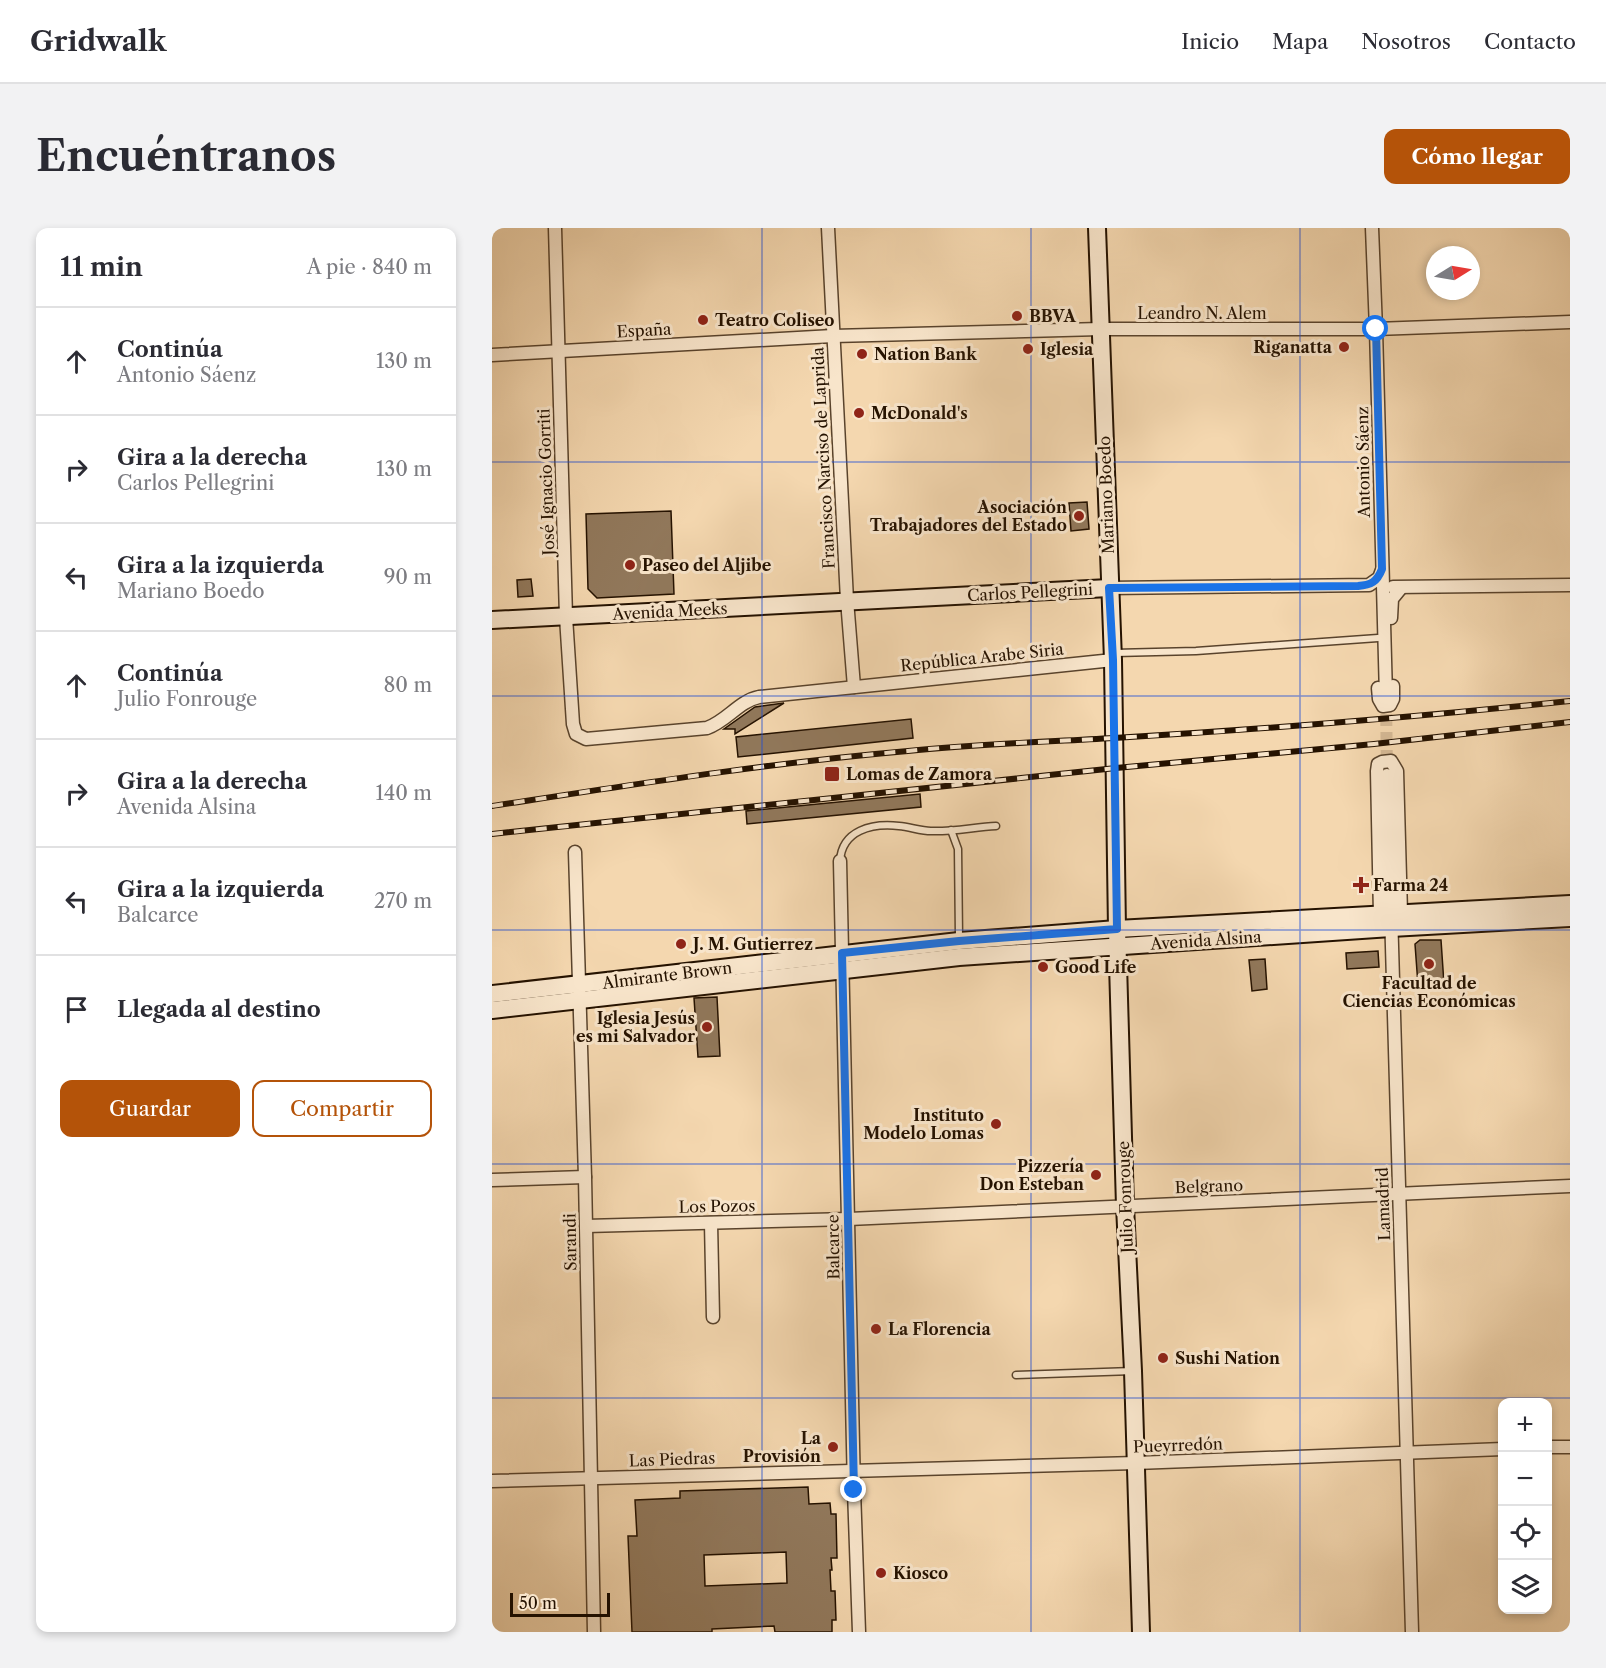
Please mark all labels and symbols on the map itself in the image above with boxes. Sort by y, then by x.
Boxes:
north arrow [1426,246,1480,300]
street label: Leandro N. Alem [1137,303,1267,323]
place label: BBVA [1029,306,1076,326]
marker: BBVA [1010,309,1024,323]
place label: Teatro Coliseo [715,310,835,330]
marker: Teatro Coliseo [696,313,710,327]
route start [1362,315,1388,341]
street label: España [616,319,672,341]
place label: Riganatta [1253,337,1333,357]
place label: Iglesia [1040,339,1094,359]
marker: Riganatta [1337,340,1351,354]
marker: Iglesia [1021,342,1035,356]
place label: Nation Bank [874,344,977,364]
street label: Francisco Narciso de Laprida [807,346,839,569]
marker: Nation Bank [855,347,869,361]
place label: McDonald's [871,403,968,423]
marker: McDonald's [852,406,866,420]
street label: Antonio Sáenz [1352,406,1374,519]
street label: José Ignacio Gorriti [533,408,559,559]
street label: Mariano Boedo [1094,435,1118,554]
place label: Asociación Trabajadores del Estado [870,497,1067,535]
marker: Asociación Trabajadores del Estado [1072,509,1086,523]
place label: Paseo del Aljibe [642,555,772,575]
marker: Paseo del Aljibe [623,558,637,572]
street label: Carlos Pellegrini [967,579,1093,605]
street label: Avenida Meeks [611,598,728,624]
street label: República Arabe Siria [899,638,1065,676]
place label: Lomas de Zamora [846,764,993,784]
marker: Lomas de Zamora [823,765,841,783]
place label: Farma 24 [1373,875,1448,895]
marker: Farma 24 [1354,878,1368,892]
street label: Avenida Alsina [1149,926,1263,954]
place label: J. M. Gutierrez [690,934,813,954]
marker: J. M. Gutierrez [674,937,688,951]
street label: Almirante Brown [600,957,733,993]
place label: Good Life [1055,957,1137,977]
marker: Facultad de Ciencias Económicas [1422,957,1436,971]
marker: Good Life [1036,960,1050,974]
place label: Facultad de Ciencias Económicas [1342,973,1516,1011]
place label: Iglesia Jesús es mi Salvador [576,1008,695,1046]
marker: Iglesia Jesús es mi Salvador [700,1020,714,1034]
place label: Instituto Modelo Lomas [863,1105,984,1143]
marker: Instituto Modelo Lomas [989,1117,1003,1131]
street label: Julio Fonrouge [1113,1141,1137,1256]
place label: Pizzería Don Esteban [979,1156,1085,1194]
street label: Lamadrid [1372,1167,1394,1241]
marker: Pizzería Don Esteban [1089,1168,1103,1182]
street label: Belgrano [1175,1175,1244,1197]
street label: Los Pozos [679,1195,755,1217]
street label: Sarandi [559,1213,581,1271]
street label: Balcarce [822,1214,844,1280]
place label: La Florencia [888,1319,991,1339]
marker: La Florencia [869,1322,883,1336]
place label: Sushi Nation [1175,1348,1280,1368]
marker: Sushi Nation [1156,1351,1170,1365]
place label: La Provisión [743,1428,822,1466]
street label: Pueyrredón [1133,1433,1223,1457]
marker: La Provisión [826,1440,840,1454]
street label: Las Piedras [628,1447,716,1471]
route end [840,1476,866,1502]
place label: Kiosco [893,1563,948,1583]
marker: Kiosco [874,1566,888,1580]
scale bar [510,1590,610,1618]

